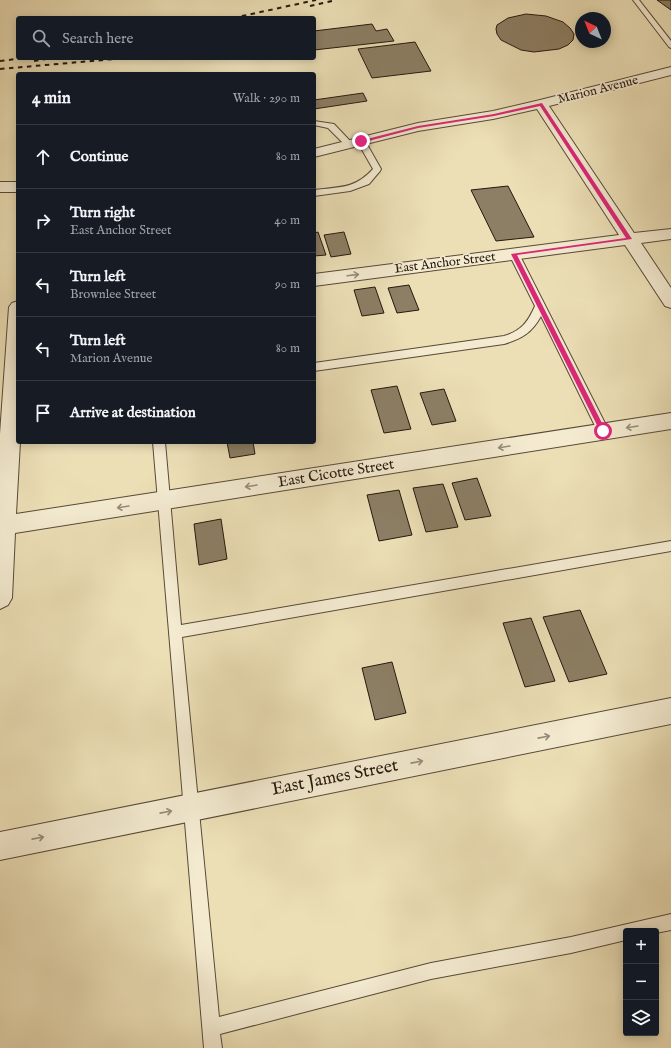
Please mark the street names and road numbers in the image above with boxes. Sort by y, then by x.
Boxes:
street label: Marion Avenue [556,72,640,108]
street label: East Anchor Street [394,248,497,278]
street label: East Cicotte Street [277,454,395,492]
street label: East James Street [270,754,400,802]

